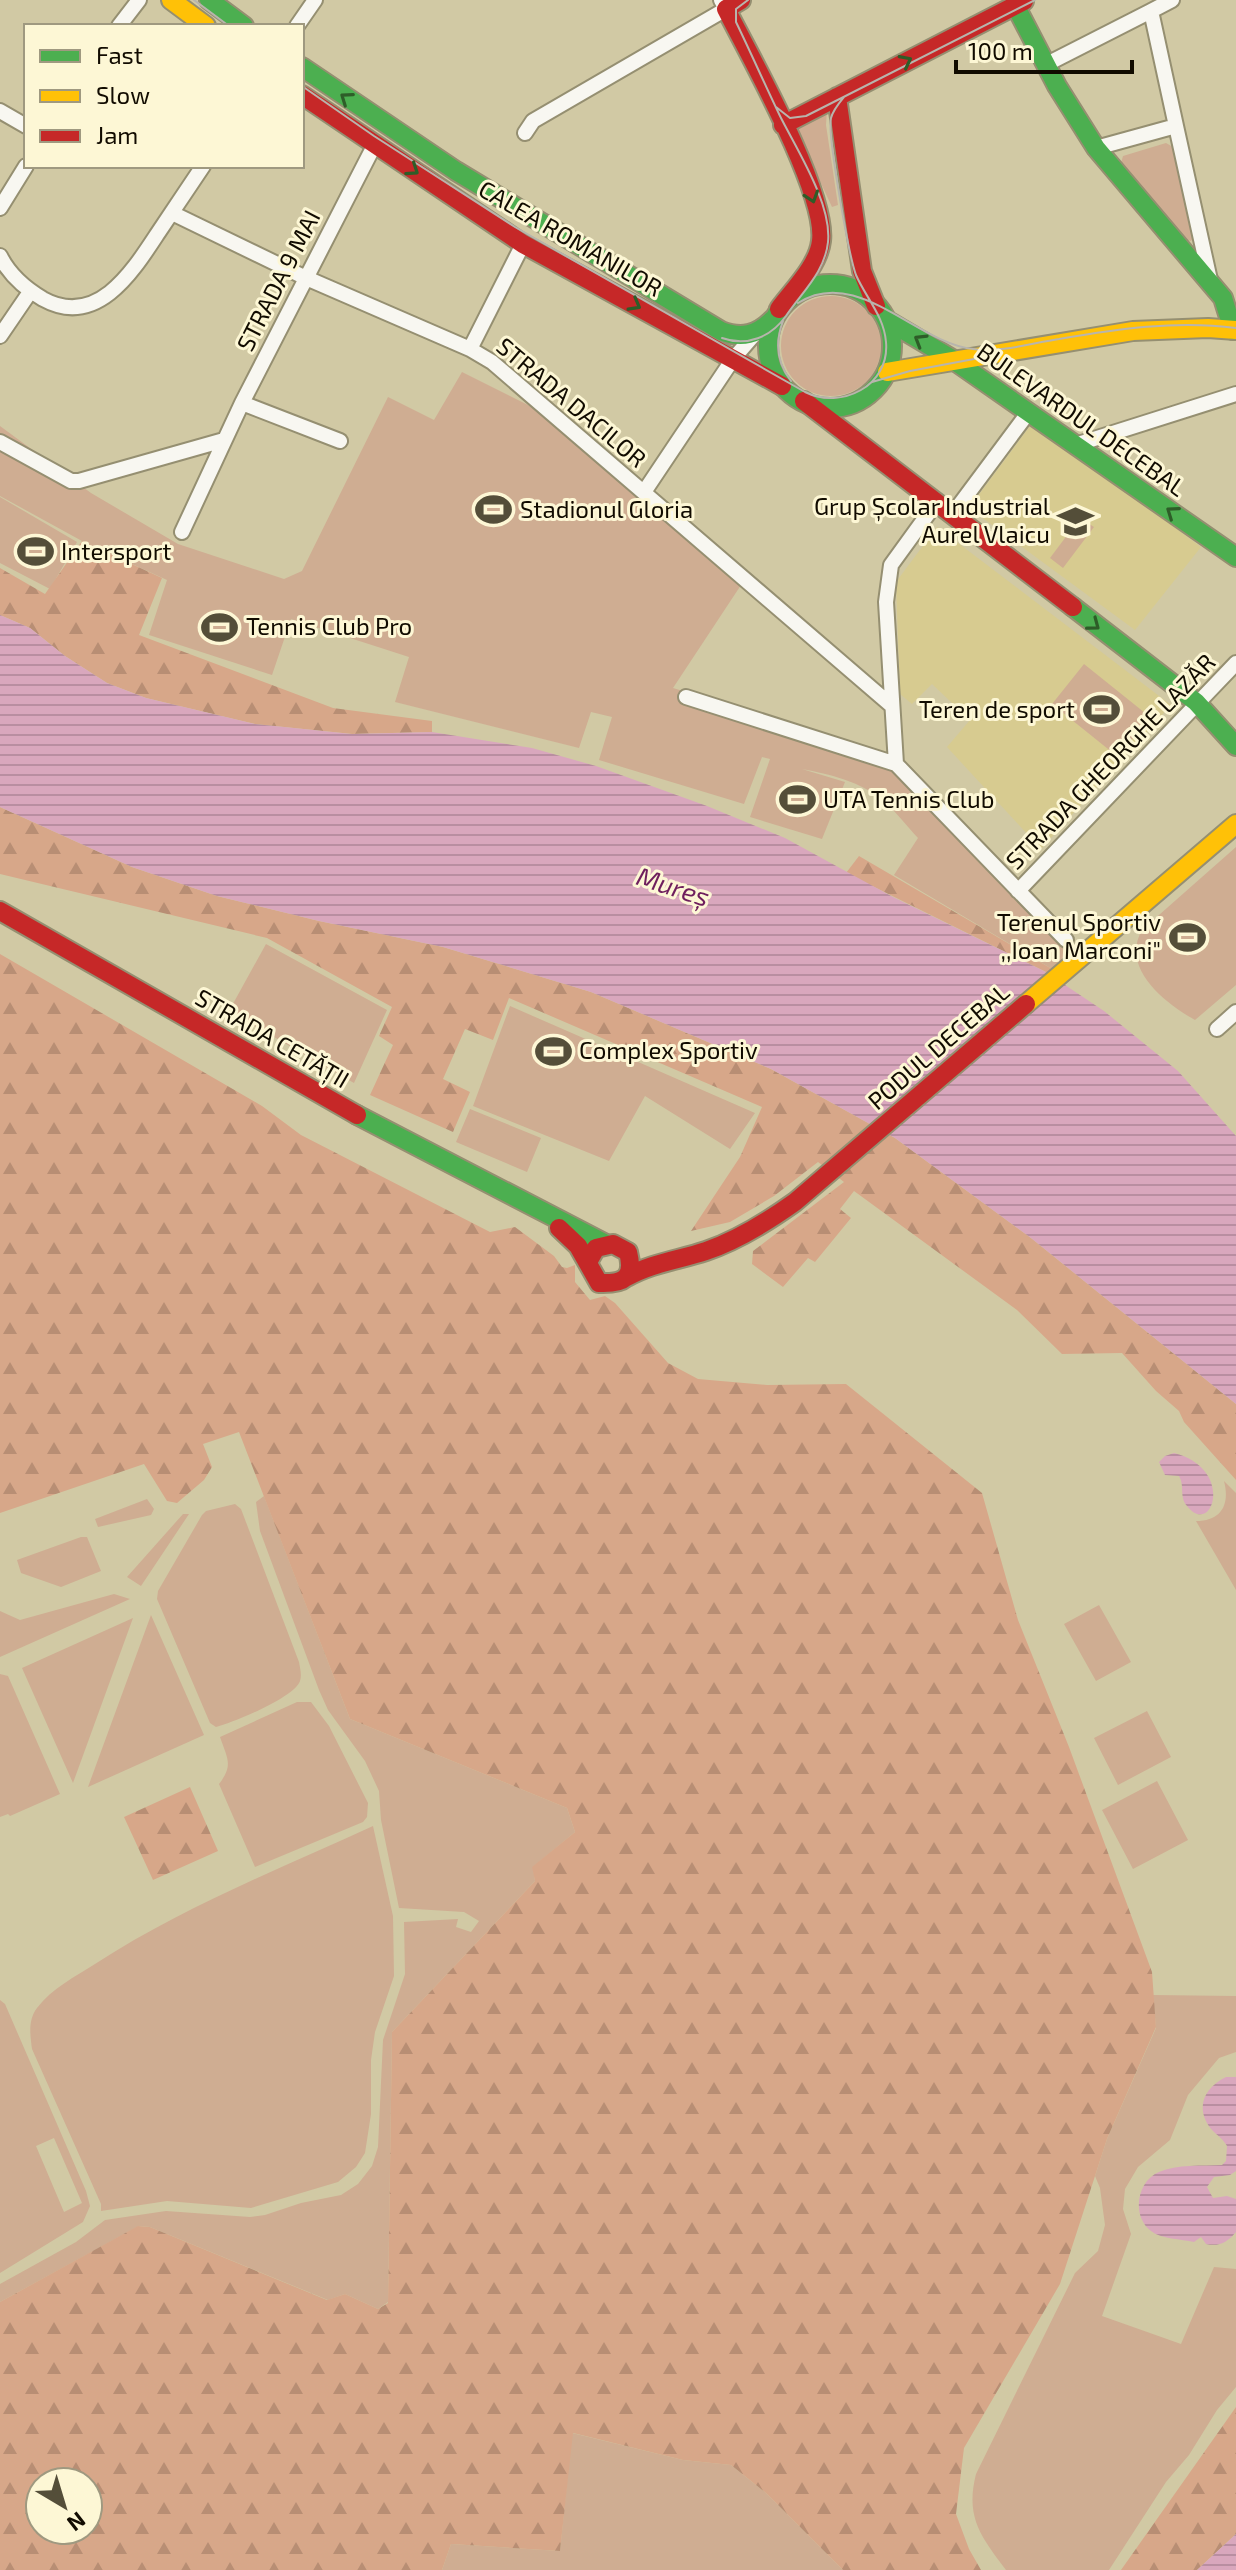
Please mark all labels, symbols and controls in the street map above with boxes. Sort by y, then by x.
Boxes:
legend [24,24,304,168]
scale bar [956,24,1132,74]
text: 100 m [968,36,1033,65]
text: Fast [96,40,143,69]
one-way arrow [898,55,912,70]
text: Slow [96,80,150,109]
one-way arrow [341,93,355,108]
text: Jam [96,120,138,149]
one-way arrow [404,160,418,175]
street label: CALEA ROMANILOR [474,173,668,302]
one-way arrow [803,189,819,203]
street label: STRADA 9 MAI [230,205,326,356]
one-way arrow [626,295,640,311]
street label: STRADA DACILOR [491,331,653,473]
one-way arrow [914,335,929,350]
street label: BULEVARDUL DECEBAL [972,336,1192,502]
sports icon: Stadionul Gloria [475,491,513,529]
place label: Grup Școlar Industrial Aurel Vlaicu [814,491,1050,548]
place label: Stadionul Gloria [520,494,693,523]
school or university icon: Grup Școlar Industrial Aurel Vlaicu [1057,502,1095,540]
one-way arrow [1166,507,1181,522]
sports icon: Intersport [16,533,54,571]
place label: Intersport [61,536,171,565]
sports icon: Tennis Club Pro [201,608,239,646]
place label: Tennis Club Pro [246,611,412,640]
one-way arrow [1085,615,1100,629]
street label: STRADA GHEORGHE LAZĂR [999,647,1221,875]
sports icon: Teren de sport [1082,691,1120,729]
place label: Teren de sport [919,694,1075,723]
sports icon: UTA Tennis Club [778,781,816,819]
place label: UTA Tennis Club [823,784,994,813]
water label: Mureș [633,859,714,914]
place label: Terenul Sportiv ,,Ioan Marconi" [997,907,1161,964]
sports icon: Terenul Sportiv ,,Ioan Marconi" [1168,918,1206,956]
street label: PODUL DECEBAL [861,977,1015,1115]
street label: STRADA CETĂȚII [190,982,355,1095]
sports icon: Complex Sportiv [534,1032,572,1070]
place label: Complex Sportiv [579,1035,758,1064]
north arrow [24,2466,104,2546]
text: N [63,2507,91,2538]

